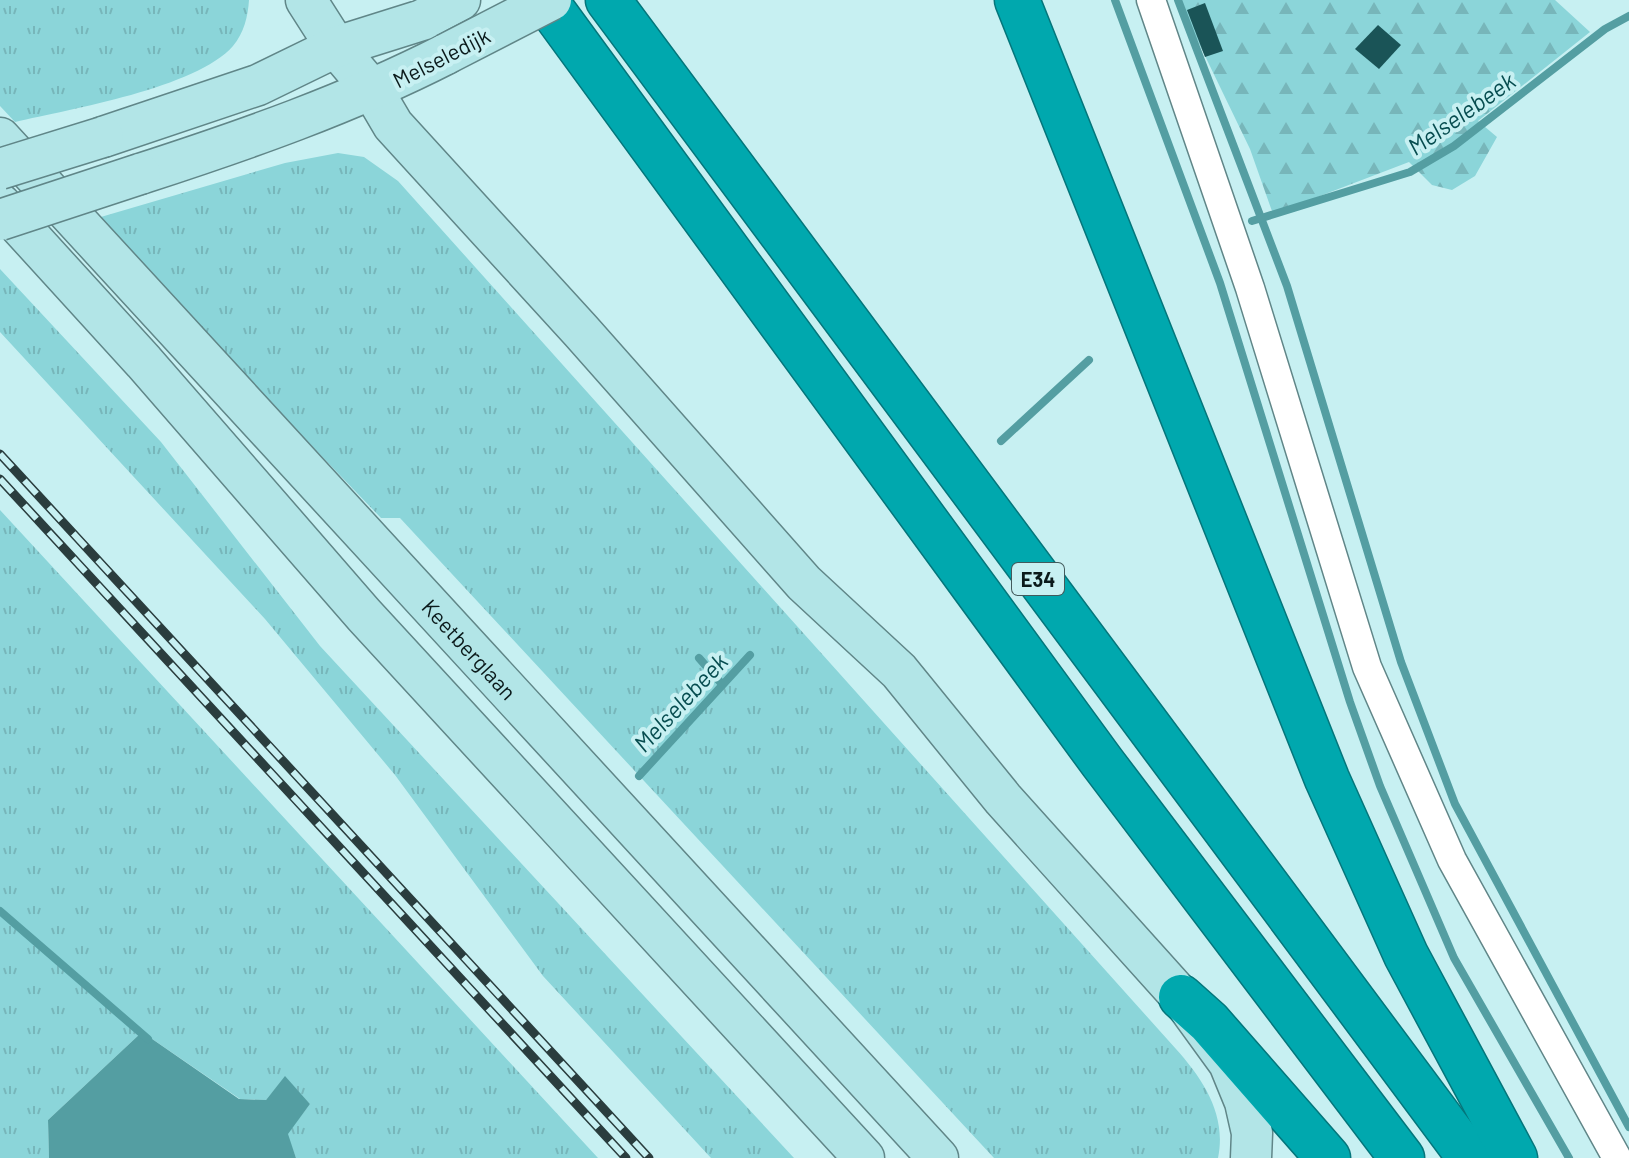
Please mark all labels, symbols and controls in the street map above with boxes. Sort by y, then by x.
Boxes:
street label: Melseledijk [388,21,494,93]
water label: Melselebeek [1402,65,1521,161]
road number: E34 [1012,563,1064,595]
street label: Keetberglaan [417,593,522,704]
water label: Melselebeek [627,646,733,758]

